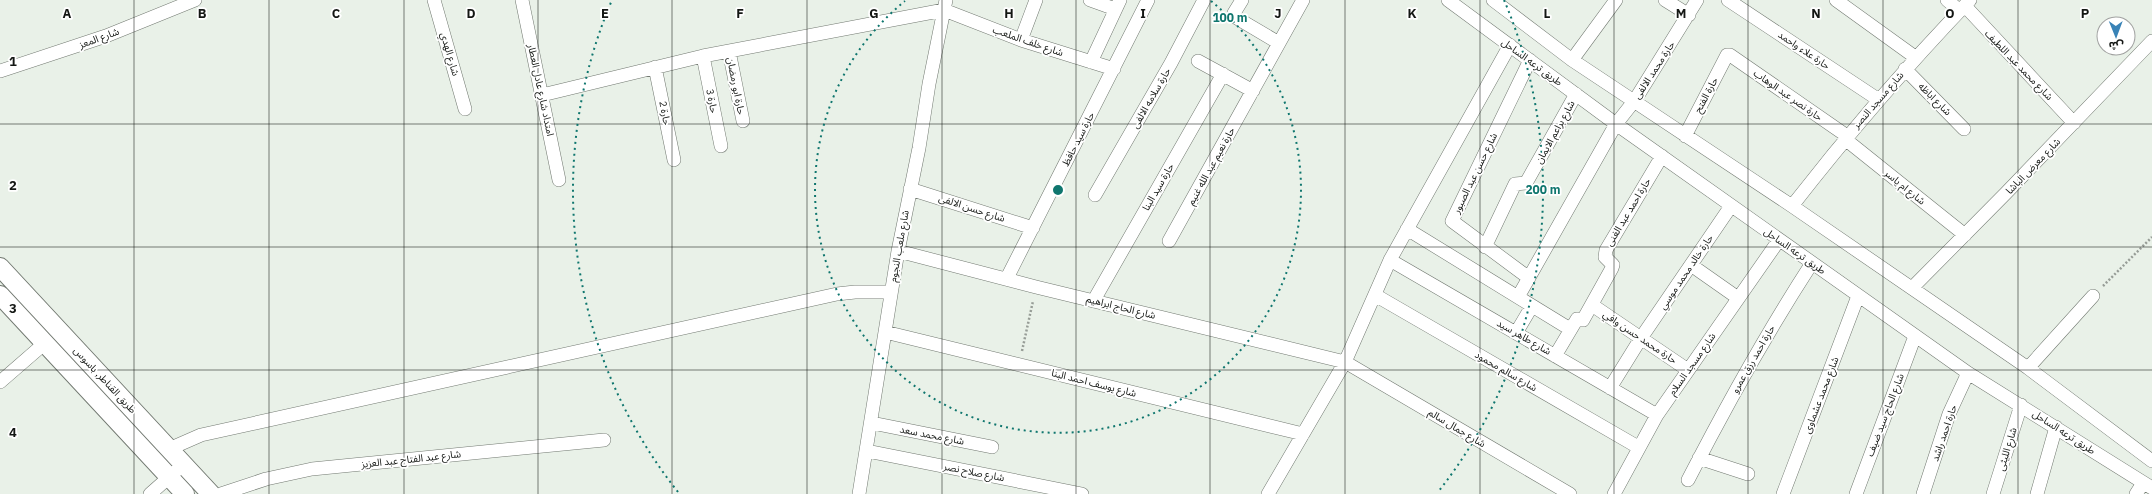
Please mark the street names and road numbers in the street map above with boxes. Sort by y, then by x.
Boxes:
street label: شارع خلف الملعب [991,23,1065,60]
street label: شارع المعز [76,25,121,53]
street label: شارع محمد عبد اللطيف [1981,27,2056,104]
street label: حارة علاء واحمد [1776,28,1833,72]
street label: شارع الهدي [436,31,462,78]
street label: طريق ترعه الساحل [1499,35,1565,89]
street label: حارة محمد الالفى [1630,38,1678,101]
street label: امتداد شارع عادل العطار [524,42,557,138]
street label: حارة ابو رمضان [724,56,748,116]
street label: حارة سلامه الالفى [1128,65,1174,131]
street label: حارة نصر عبد الوهاب [1751,66,1825,124]
street label: شارع مسجد النصر [1849,69,1907,133]
street label: حارة الفتح [1691,75,1722,116]
street label: شارع اباظه [1915,80,1954,119]
street label: حارة 3 [703,88,721,114]
street label: شارع براعم الايمان [1532,98,1579,166]
street label: حارة 2 [656,100,674,126]
street label: حارة سيد حافظ [1059,110,1097,168]
street label: حارة نعيم عبد الله غنيم [1184,125,1239,208]
street label: شارع حسن عبد الصبور [1449,130,1501,217]
street label: شارع معرض الباشا [2003,135,2064,198]
street label: حارة سيد البنا [1139,161,1177,213]
street label: شارع ام ياسر [1880,166,1928,209]
street label: حارة احمد عبد الغنى [1603,175,1654,248]
street label: شارع حسن الالفى [937,191,1007,226]
street label: شارع ملعب النجوم [886,209,914,283]
street label: طريق ترعه الساحل [1762,225,1829,277]
street label: حارة خالد محمد موسي [1656,232,1717,313]
street label: شارع الحاج ابراهيم [1085,292,1157,323]
street label: حارة محمد حسن وافي [1600,307,1679,368]
street label: شارع طاهر سيد [1494,316,1554,359]
street label: حارة احمد رزق عمرو [1728,322,1778,395]
street label: شارع مسجد السلام [1665,330,1720,399]
street label: طريق القناطر, باسوس [71,344,139,416]
street label: شارع سالم محمود [1472,348,1540,395]
street label: شارع محمد عشماوى [1800,355,1843,436]
street label: شارع يوسف احمد البنا [1050,366,1138,401]
street label: شارع الحاج سيد ضيف [1863,372,1908,459]
street label: حارة احمد راشد [1928,403,1960,463]
street label: شارع جمال سالم [1425,406,1488,451]
street label: طريق ترعه الساحل [2030,407,2098,457]
street label: شارع محمد سعد [899,422,965,449]
street label: شارع الليثى [1994,426,2021,473]
street label: شارع عبد الفتاح عبد العزيز [359,447,462,472]
street label: شارع صلاح نصر [941,460,1006,485]

